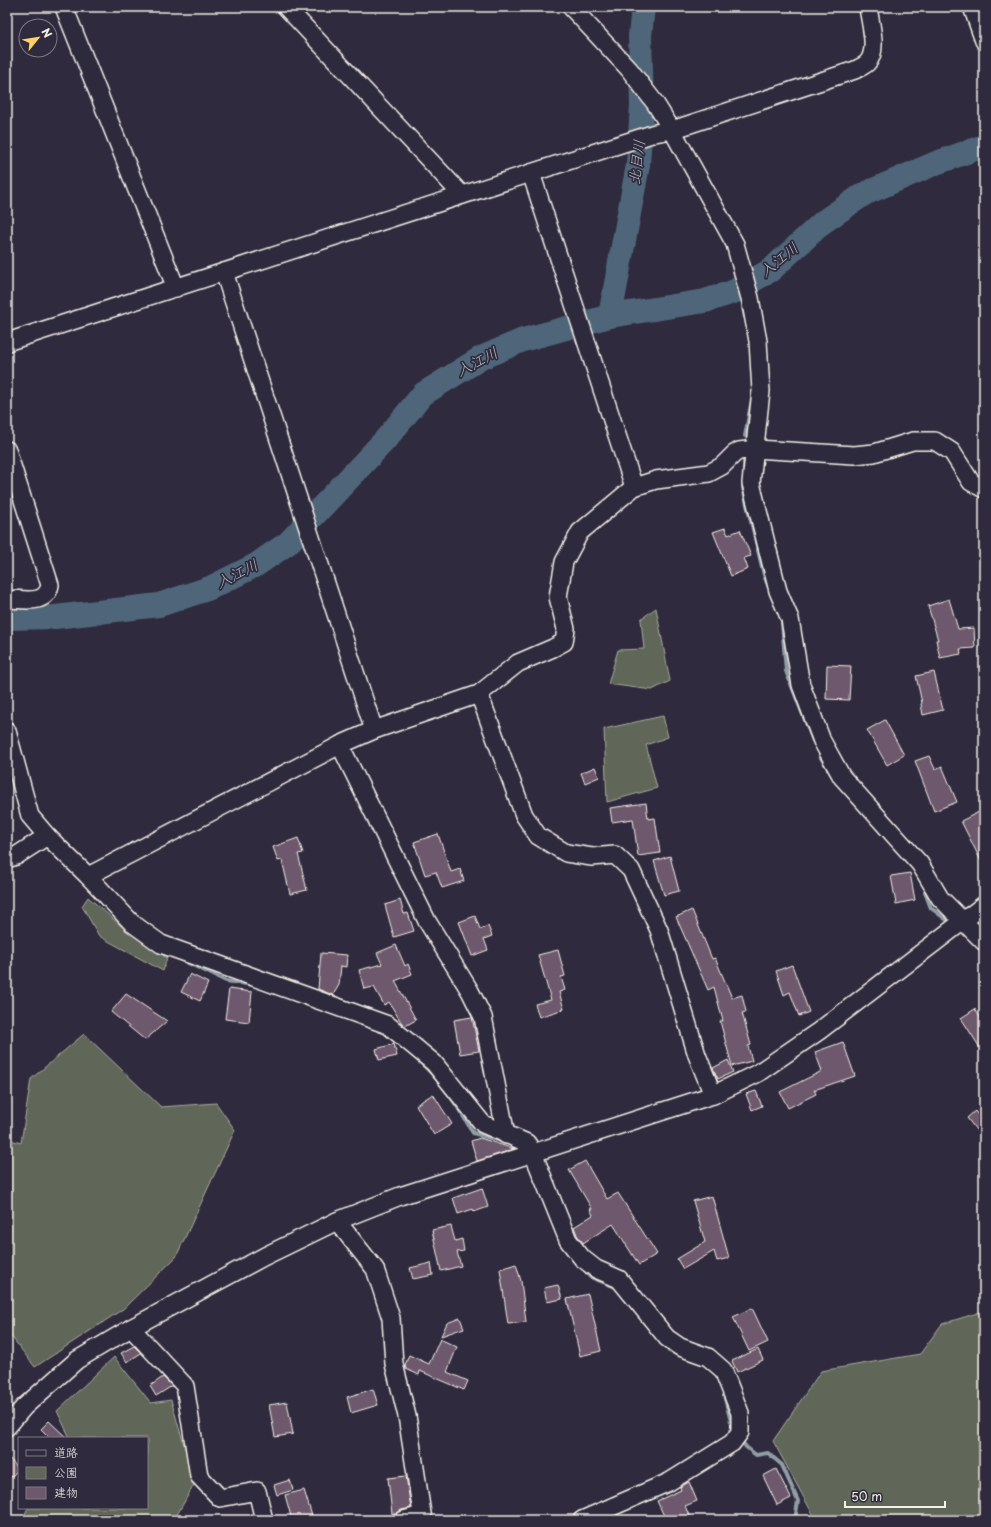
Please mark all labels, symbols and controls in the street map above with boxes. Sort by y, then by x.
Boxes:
north arrow [18,18,58,58]
text: N [38,25,57,41]
water label: 北目川 [621,138,650,186]
water label: 入江川 [753,236,803,282]
water label: 入江川 [451,340,502,381]
water label: 入江川 [211,552,262,593]
legend [18,1437,148,1509]
text: 道路 [54,1443,78,1461]
text: 公園 [54,1463,78,1481]
text: 建物 [54,1483,78,1501]
scale bar [845,1483,945,1509]
text: 50 m [851,1487,882,1505]

